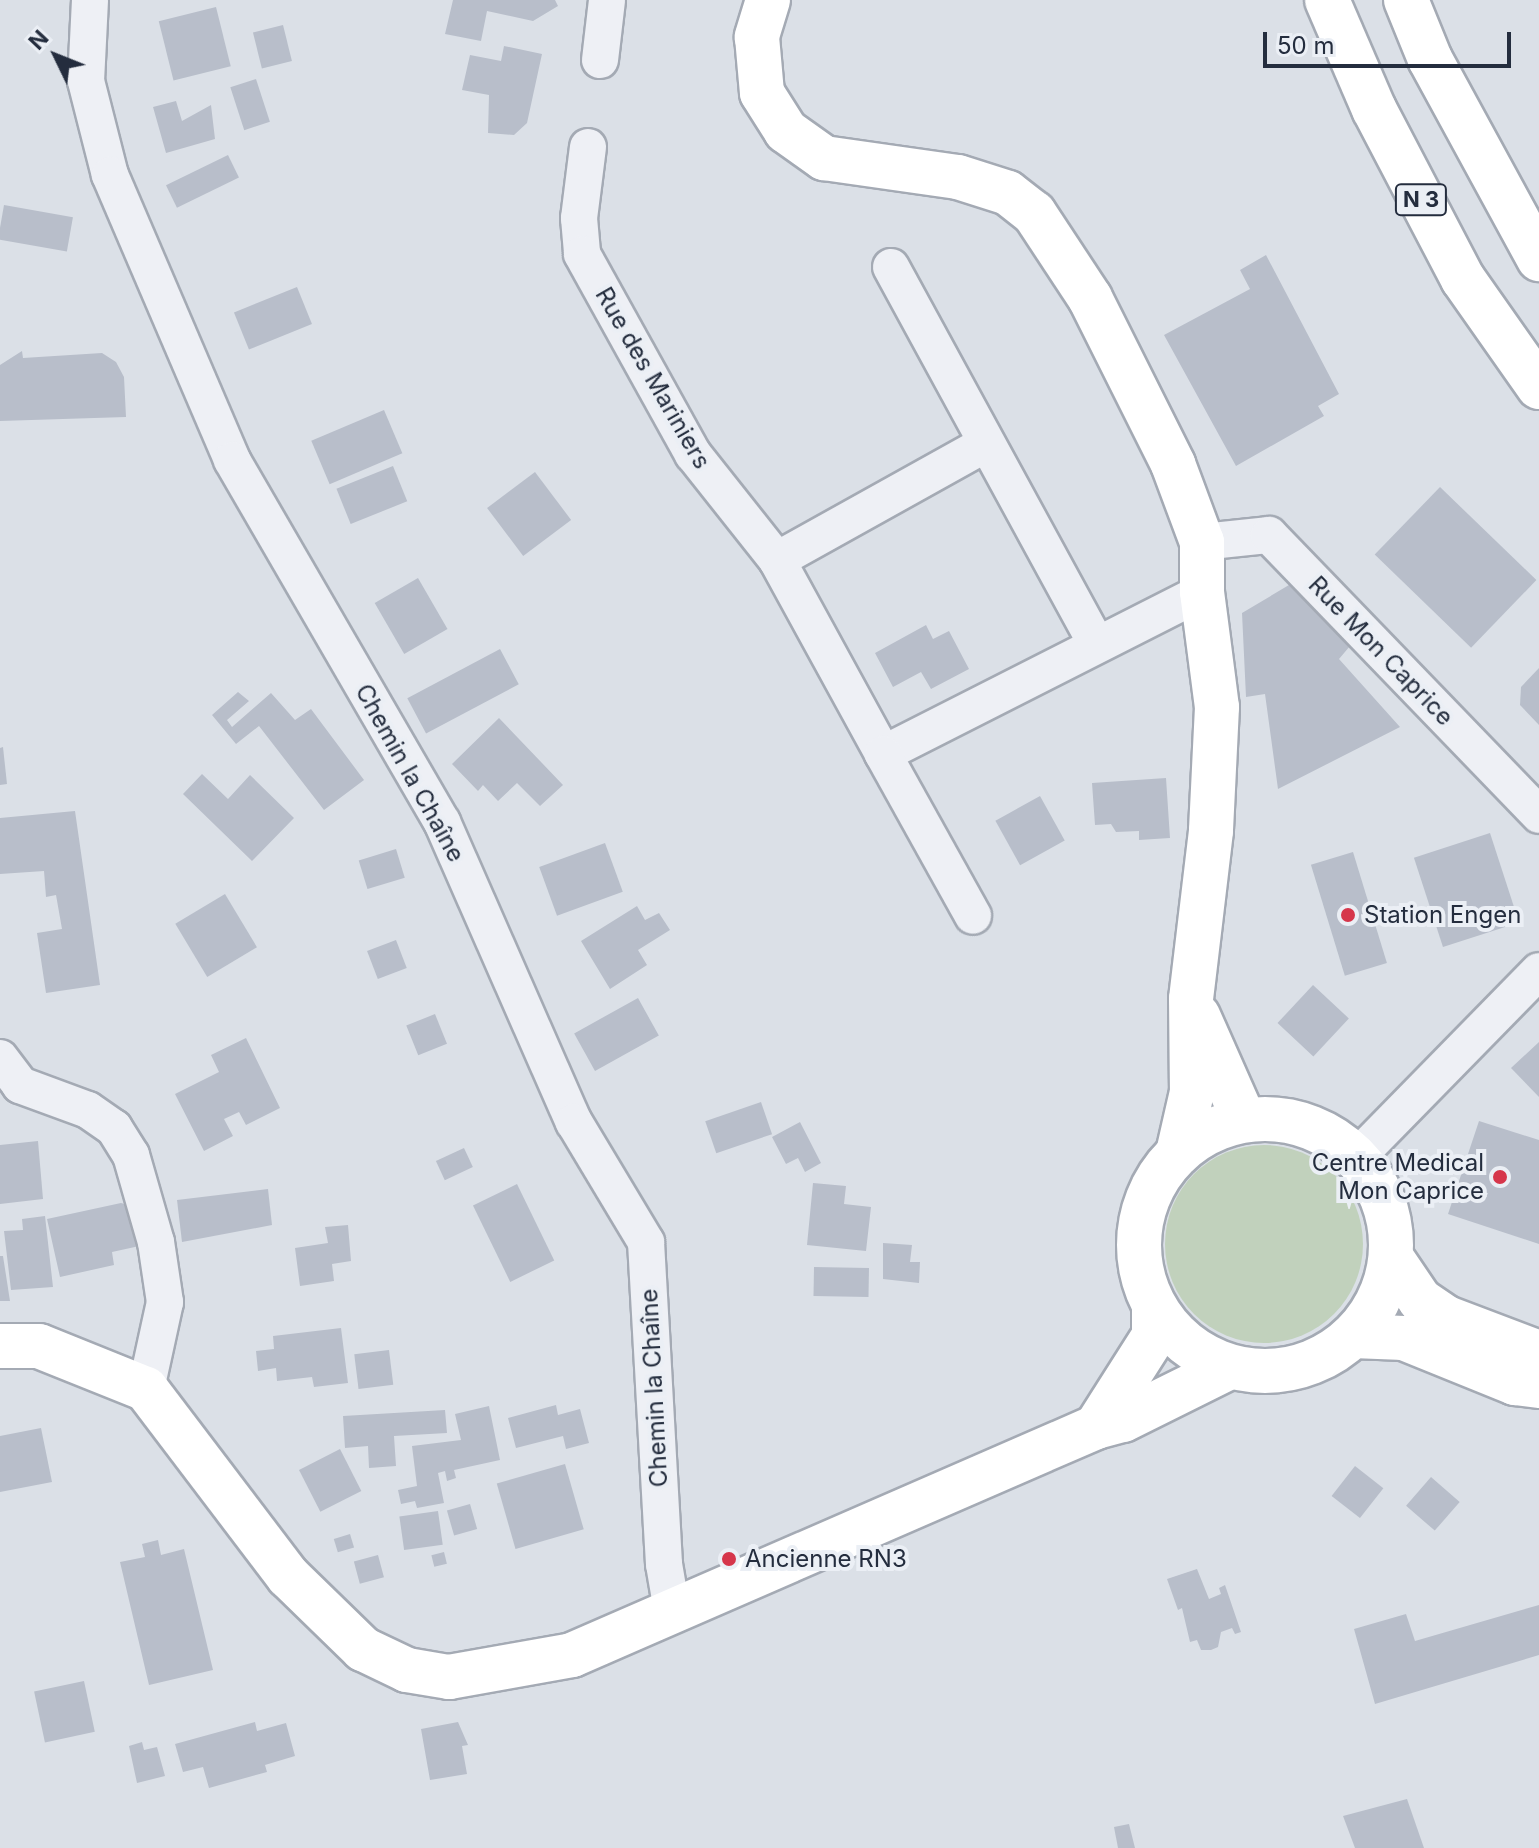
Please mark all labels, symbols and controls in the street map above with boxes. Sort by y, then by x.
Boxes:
north arrow [16,16,96,96]
scale bar [1267,16,1515,66]
text: N [23,25,54,55]
text: 50 m [1277,31,1335,60]
road number: N 3 [1393,182,1449,218]
street label: Rue des Mariniers [589,282,717,474]
street label: Rue Mon Caprice [1303,570,1459,732]
street label: Chemin la Chaîne [349,679,471,867]
place label: Station Engen [1364,901,1521,929]
marker: Station Engen [1339,906,1357,924]
place label: Centre Medical Mon Caprice [1312,1149,1484,1205]
marker: Centre Medical Mon Caprice [1491,1168,1509,1186]
street label: Chemin la Chaîne [634,1288,674,1488]
place label: Ancienne RN3 [745,1545,907,1573]
marker: Ancienne RN3 [720,1550,738,1568]

